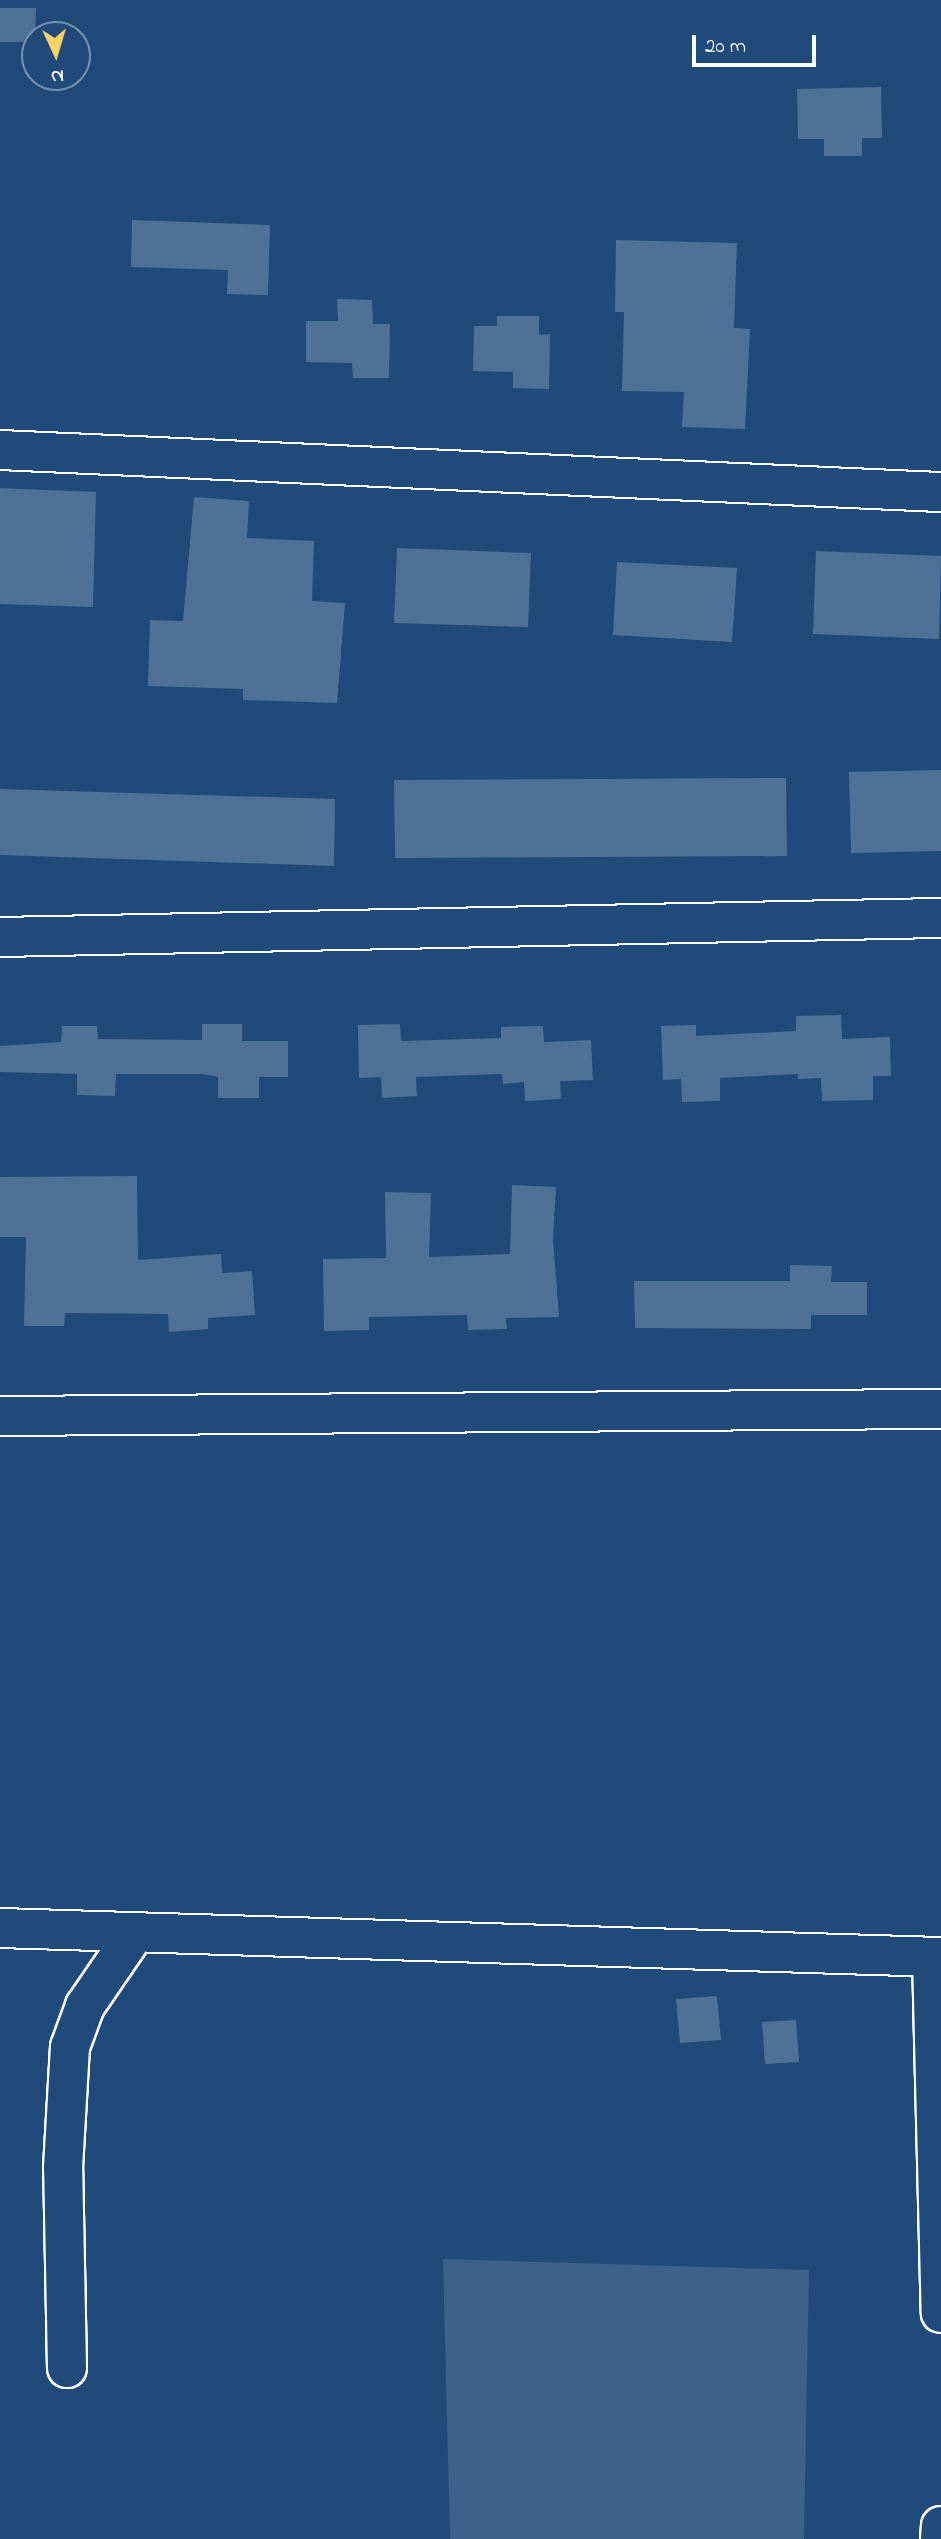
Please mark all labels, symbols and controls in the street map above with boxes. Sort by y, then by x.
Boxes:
north arrow [21,21,91,91]
scale bar [696,21,820,65]
text: 20 m [705,32,746,62]
text: N [50,62,65,89]

